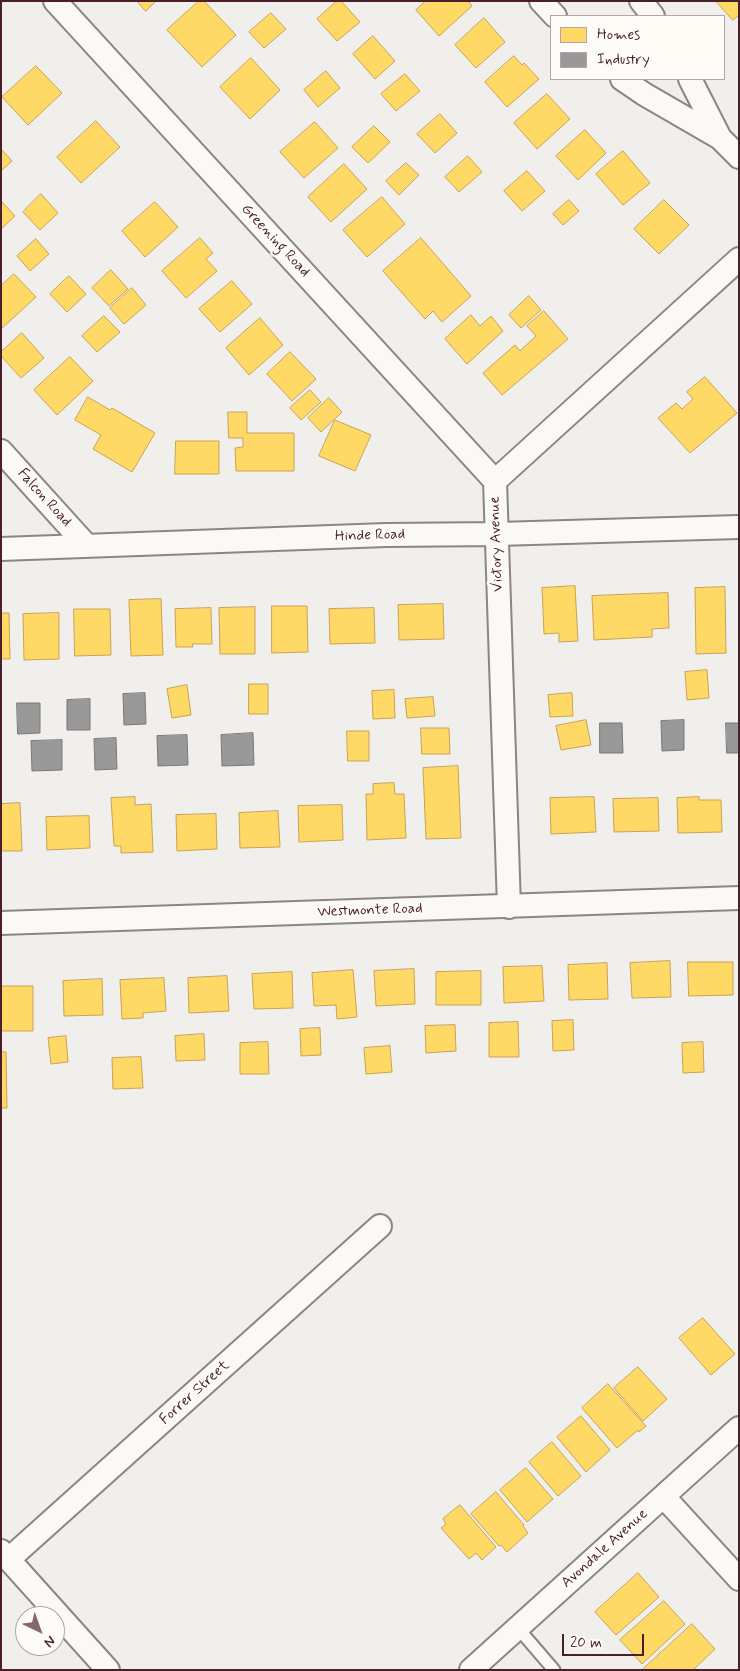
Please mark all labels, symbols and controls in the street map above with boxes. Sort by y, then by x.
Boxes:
legend [550,15,725,80]
text: Homes [597,25,640,45]
text: Industry [597,50,650,70]
street label: Greening Road [237,201,313,281]
street label: Falcon Road [13,465,75,531]
street label: Victory Avenue [486,496,508,592]
street label: Hinde Road [335,526,405,546]
street label: Westmonte Road [317,900,423,922]
street label: Forrer Street [156,1357,234,1429]
street label: Avondale Avenue [558,1506,652,1592]
north arrow [15,1606,65,1656]
scale bar [565,1624,648,1656]
text: N [40,1632,59,1651]
text: 20 m [570,1633,602,1653]

